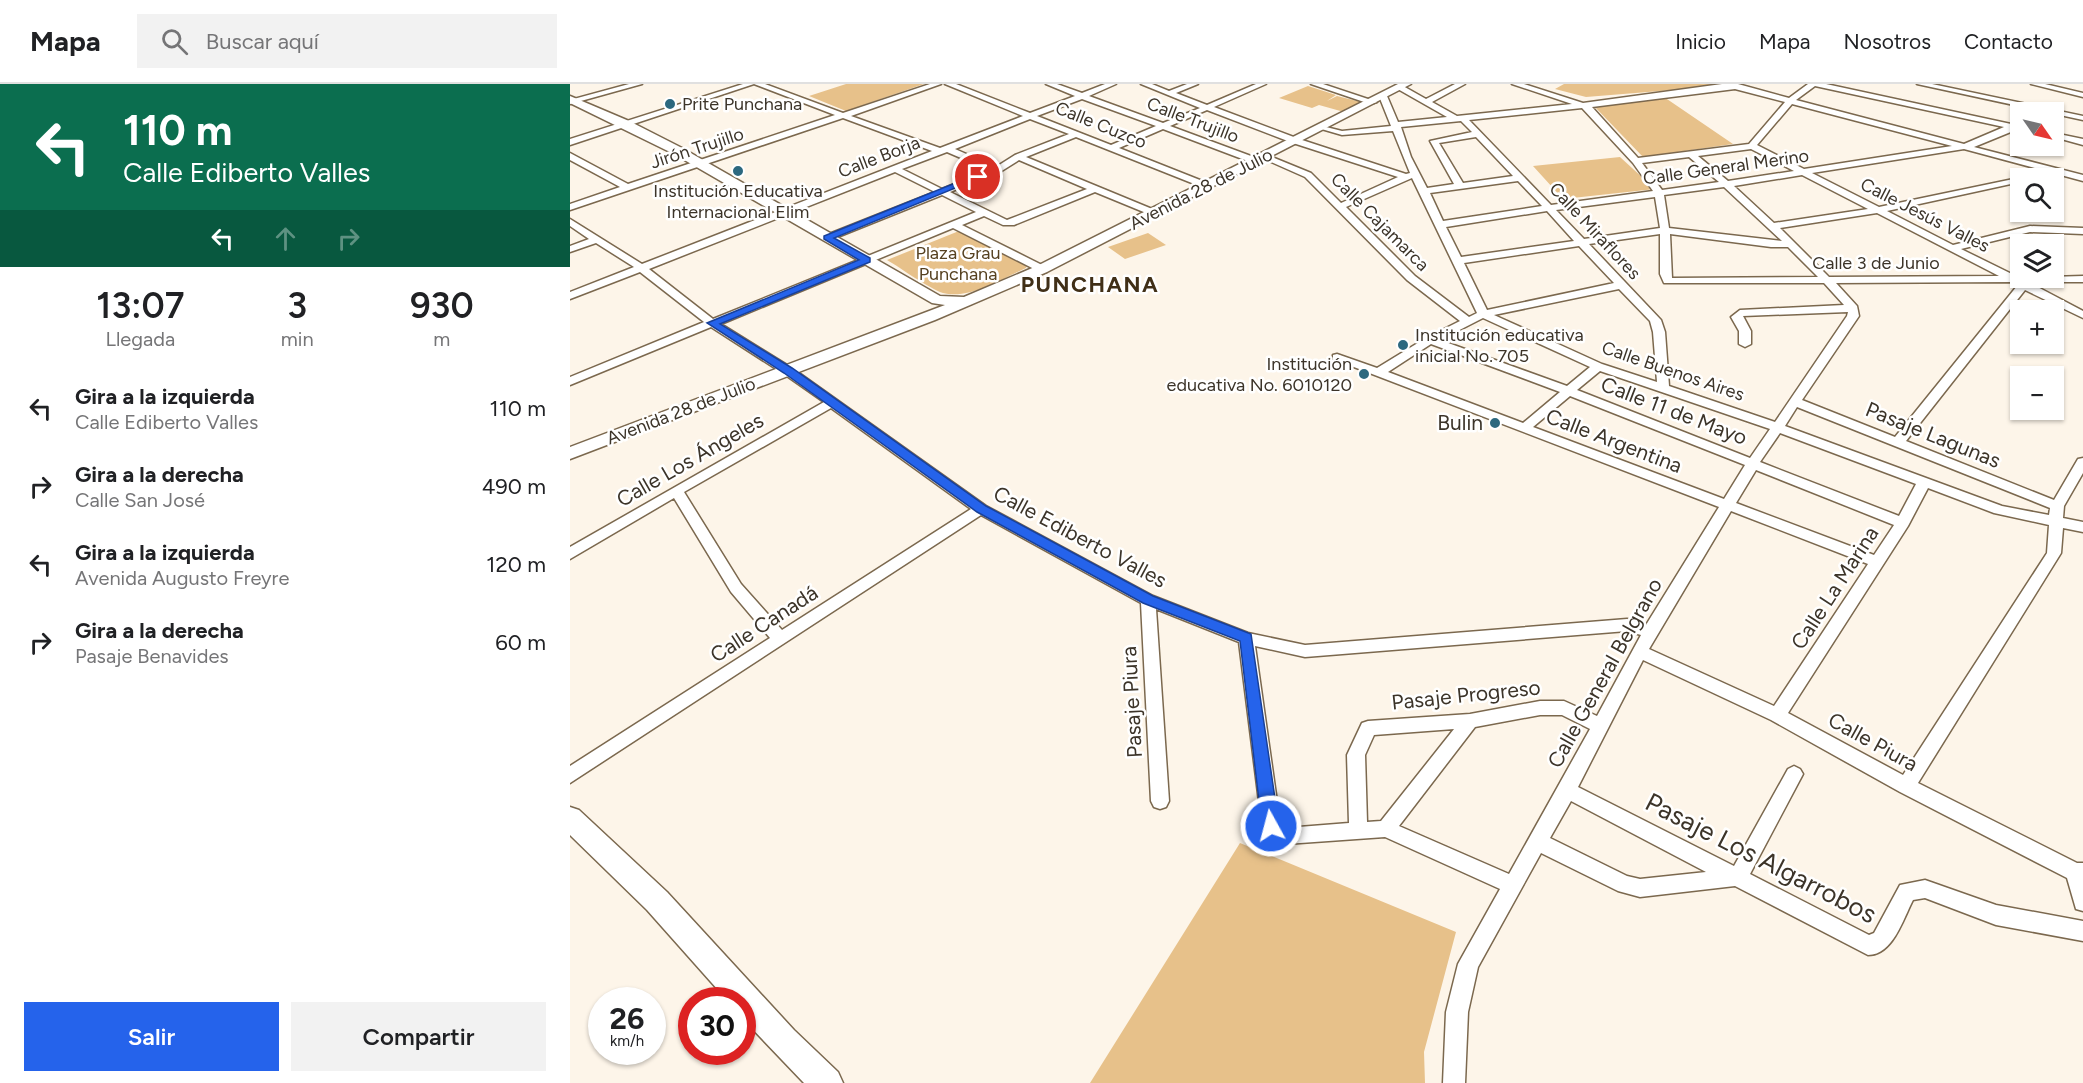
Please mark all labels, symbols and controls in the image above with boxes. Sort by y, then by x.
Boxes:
search box [137,14,557,68]
text: Mapa [30,24,101,58]
icon: search [158,25,191,58]
text: Buscar aquí [206,28,319,55]
text: Inicio [1675,29,1726,54]
text: Mapa [1759,29,1811,54]
text: Nosotros [1844,29,1931,54]
text: Contacto [1964,29,2053,54]
street label: Calle Trujillo [1144,92,1242,148]
place label: Prite Punchana [682,93,802,115]
marker: Prite Punchana [663,97,677,111]
street label: Calle Cuzco [1052,97,1150,153]
north arrow [2010,102,2064,156]
map controls [2010,102,2064,420]
text: 110 m [123,105,232,156]
icon: left [24,108,102,186]
street label: Jirón Trujillo [647,123,747,173]
street label: Calle Borja [835,131,923,183]
street label: Avenida 28 de Julio [1126,143,1276,235]
street label: Calle General Merino [1642,144,1810,190]
pin [952,151,1003,202]
text: Calle Ediberto Valles [123,156,370,189]
icon: arrive [961,160,994,193]
marker: Institución Educativa Internacional Elim [731,164,745,178]
street label: Calle Cajamarca [1326,168,1434,276]
button: search [2010,168,2064,222]
street label: Calle Jesús Valles [1857,173,1993,257]
street label: Calle Miraflores [1545,178,1645,284]
place label: Institución Educativa Internacional Elim [653,180,823,223]
icon: left [206,222,239,255]
icon: ahead [269,222,302,255]
icon: right [332,222,365,255]
button: layers [2010,234,2064,288]
park label: Plaza Grau Punchana [915,242,1001,285]
street label: Calle 3 de Junio [1812,252,1940,274]
district label: PUNCHANA [1021,271,1159,298]
text: 13:07 [96,284,184,327]
text: 3 [287,284,307,327]
text: 930 [410,284,474,327]
button: + [2010,300,2064,354]
place label: Institución educativa inicial No. 705 [1415,324,1584,367]
text: Llegada [106,327,175,351]
text: min [281,327,314,351]
text: m [433,327,450,351]
street label: Calle Buenos Aires [1599,336,1747,406]
marker: Institución educativa inicial No. 705 [1396,338,1410,352]
place label: Institución educativa No. 6010120 [1167,353,1352,396]
button: − [2010,366,2064,420]
marker: Institución educativa No. 6010120 [1357,367,1371,381]
street label: Calle 11 de Mayo [1598,371,1751,450]
street label: Avenida 28 de Julio [603,372,759,450]
text: Gira a la izquierda [75,383,255,410]
icon: left [24,392,57,425]
text: 110 m [490,395,546,422]
street label: Pasaje Lagunas [1862,396,2004,473]
street label: Calle Argentina [1543,403,1686,478]
street label: Calle Los Ángeles [612,407,768,512]
text: Calle Ediberto Valles [75,410,258,434]
place label: Bulin [1437,410,1483,435]
marker: Bulin [1488,416,1502,430]
text: Gira a la derecha [75,461,244,488]
icon: right [24,470,57,503]
text: 490 m [482,473,546,500]
street label: Calle Ediberto Valles [989,480,1171,593]
text: Calle San José [75,488,205,512]
street label: Calle La Marina [1786,522,1884,654]
text: Gira a la izquierda [75,539,255,566]
icon: left [24,548,57,581]
text: 120 m [486,551,546,578]
text: Avenida Augusto Freyre [75,566,289,590]
street label: Calle General Belgrano [1542,574,1667,772]
street label: Calle Canadá [705,580,822,668]
text: Gira a la derecha [75,617,244,644]
icon: right [24,626,57,659]
text: 60 m [495,629,546,656]
text: Pasaje Benavides [75,644,229,668]
street label: Pasaje Piura [1116,645,1147,759]
street label: Pasaje Progreso [1390,674,1542,715]
street label: Calle Piura [1824,707,1922,776]
street label: Pasaje Los Algarrobos [1640,786,1882,930]
position arrow [1239,794,1303,858]
speed limit sign: 30 [678,987,756,1065]
text: 26 [610,1000,644,1037]
button: Salir [24,1002,279,1071]
button: Compartir [291,1002,546,1071]
text: km/h [610,1032,644,1050]

